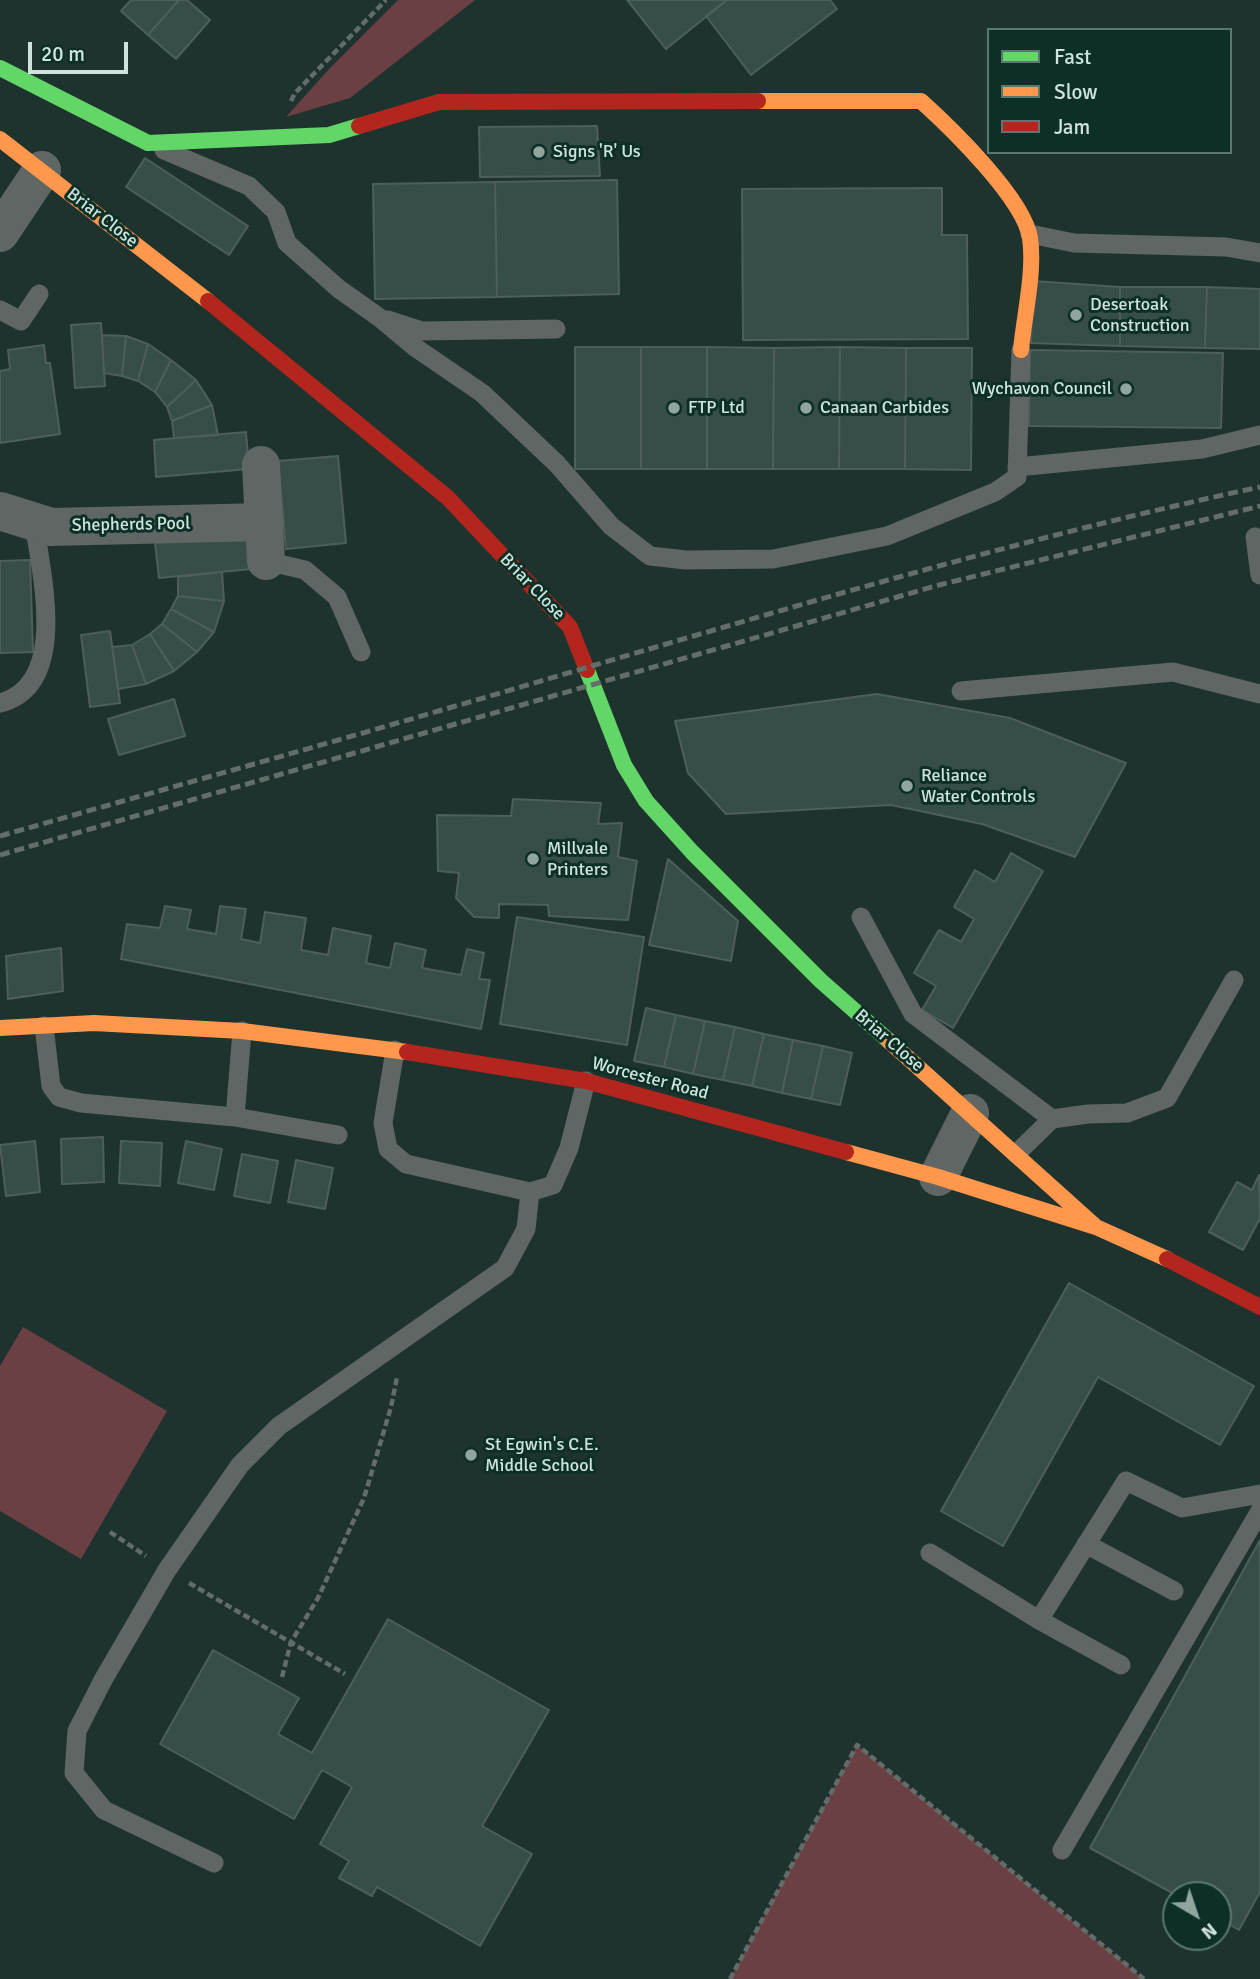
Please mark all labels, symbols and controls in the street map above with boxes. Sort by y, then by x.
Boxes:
scale bar [32,28,131,72]
legend [987,28,1232,154]
text: 20 m [41,41,85,67]
text: Fast [1054,44,1091,70]
text: Slow [1054,79,1098,105]
text: Jam [1054,114,1090,140]
place label: Signs 'R' Us [553,141,641,163]
marker: Signs 'R' Us [531,144,547,160]
street label: Briar Close [62,184,142,252]
place label: Desertoak Construction [1090,294,1189,336]
marker: Desertoak Construction [1068,307,1084,323]
place label: Wychavon Council [972,378,1112,400]
marker: Wychavon Council [1118,381,1134,397]
place label: FTP Ltd [688,397,745,419]
place label: Canaan Carbides [820,397,949,419]
marker: FTP Ltd [666,400,682,416]
marker: Canaan Carbides [798,400,814,416]
street label: Shepherds Pool [71,513,191,537]
street label: Briar Close [495,549,569,625]
place label: Reliance Water Controls [921,765,1035,808]
marker: Reliance Water Controls [899,778,915,794]
place label: Millvale Printers [547,838,608,880]
marker: Millvale Printers [525,851,541,867]
street label: Briar Close [850,1005,928,1077]
street label: Worcester Road [589,1053,711,1105]
place label: St Egwin's C.E. Middle School [485,1434,599,1476]
marker: St Egwin's C.E. Middle School [463,1447,479,1463]
north arrow [1162,1881,1232,1951]
text: N [1196,1917,1222,1944]

